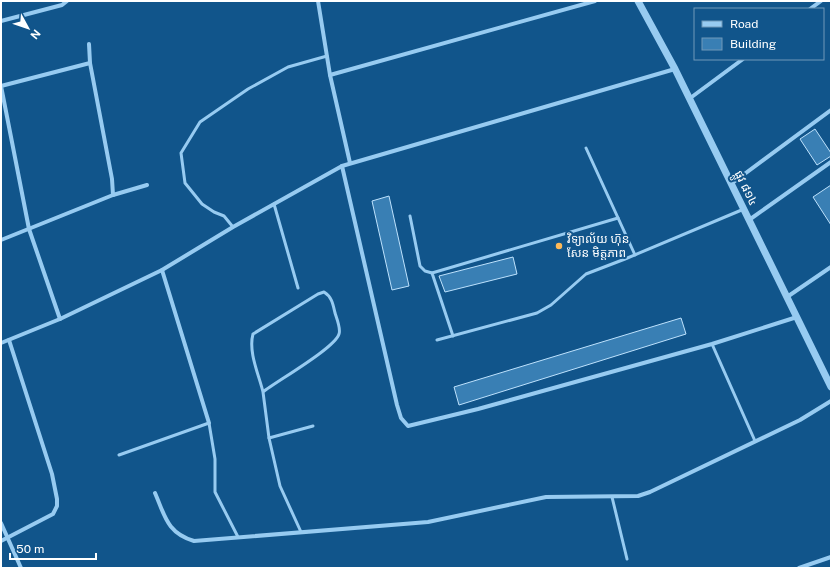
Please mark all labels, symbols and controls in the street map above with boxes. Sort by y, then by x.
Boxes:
north arrow [8,8,48,48]
legend [694,8,824,60]
text: Road [730,17,758,31]
text: N [28,27,43,42]
text: Building [730,37,776,51]
street label: ផ្លូវ ៨១៤ [728,168,760,209]
place label: វិទ្យាល័យ ហ៊ុន សែន មិត្តភាព [567,232,629,260]
marker: វិទ្យាល័យ ហ៊ុន សែន មិត្តភាព [554,241,564,251]
scale bar [10,535,96,561]
text: 50 m [16,542,44,556]

